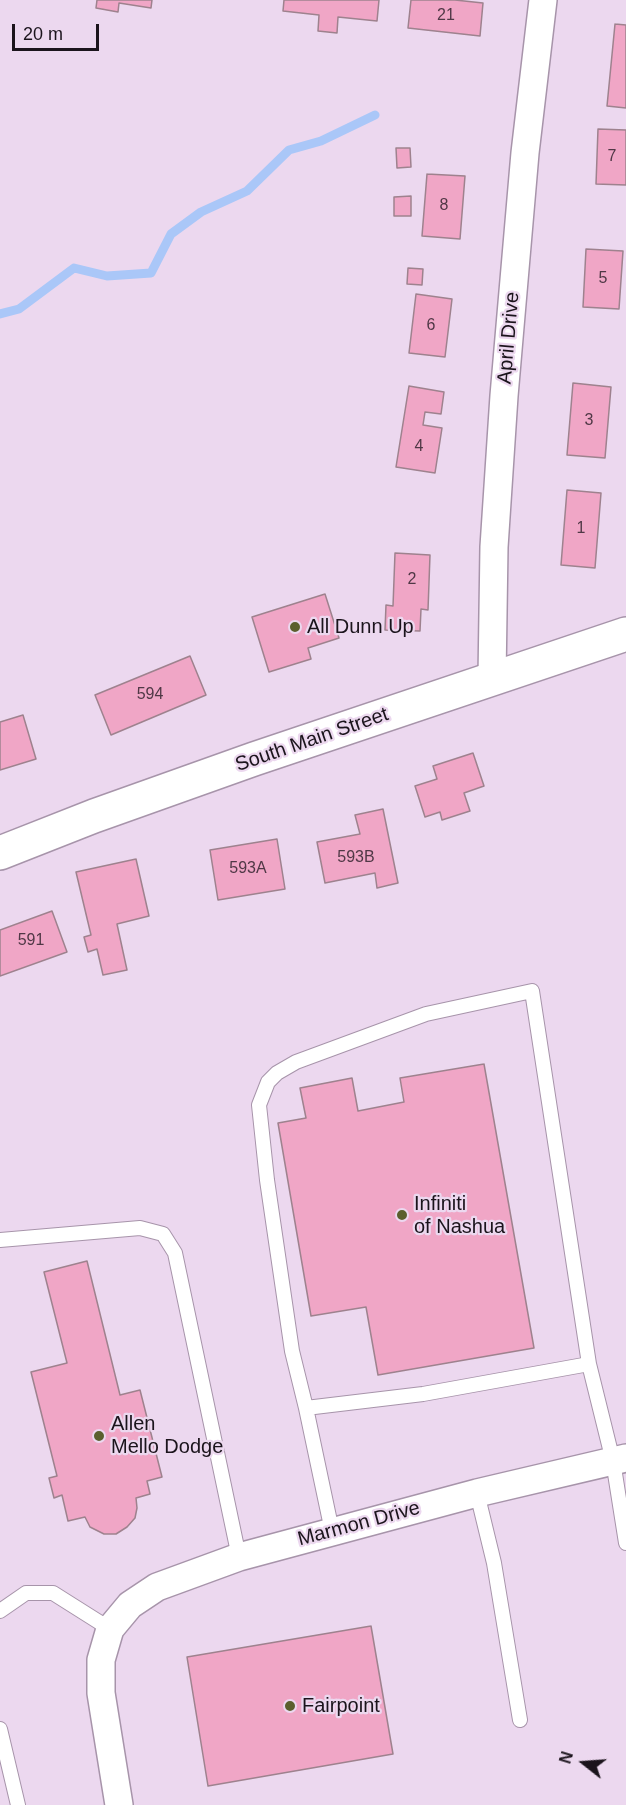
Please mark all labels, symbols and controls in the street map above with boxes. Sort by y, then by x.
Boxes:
house number: 21 [437,6,455,26]
scale bar [15,12,102,50]
text: 20 m [23,24,63,44]
house number: 7 [608,147,616,167]
house number: 8 [440,196,448,216]
house number: 5 [599,269,607,289]
street label: April Drive [493,291,525,385]
house number: 6 [427,316,435,336]
house number: 3 [585,411,593,431]
house number: 4 [415,437,423,457]
house number: 1 [577,519,585,539]
house number: 2 [408,570,416,590]
place label: All Dunn Up [307,615,414,639]
marker: All Dunn Up [288,620,302,634]
house number: 594 [137,685,163,705]
street label: South Main Street [232,703,392,777]
house number: 593B [337,848,375,868]
house number: 593A [229,859,267,879]
house number: 591 [18,931,44,951]
place label: Infiniti of Nashua [414,1192,505,1239]
marker: Infiniti of Nashua [395,1208,409,1222]
place label: Allen Mello Dodge [111,1412,223,1459]
marker: Allen Mello Dodge [92,1429,106,1443]
street label: Marmon Drive [295,1496,423,1552]
place label: Fairpoint [302,1694,380,1718]
marker: Fairpoint [283,1699,297,1713]
north arrow [554,1733,614,1793]
text: N [556,1750,576,1766]

